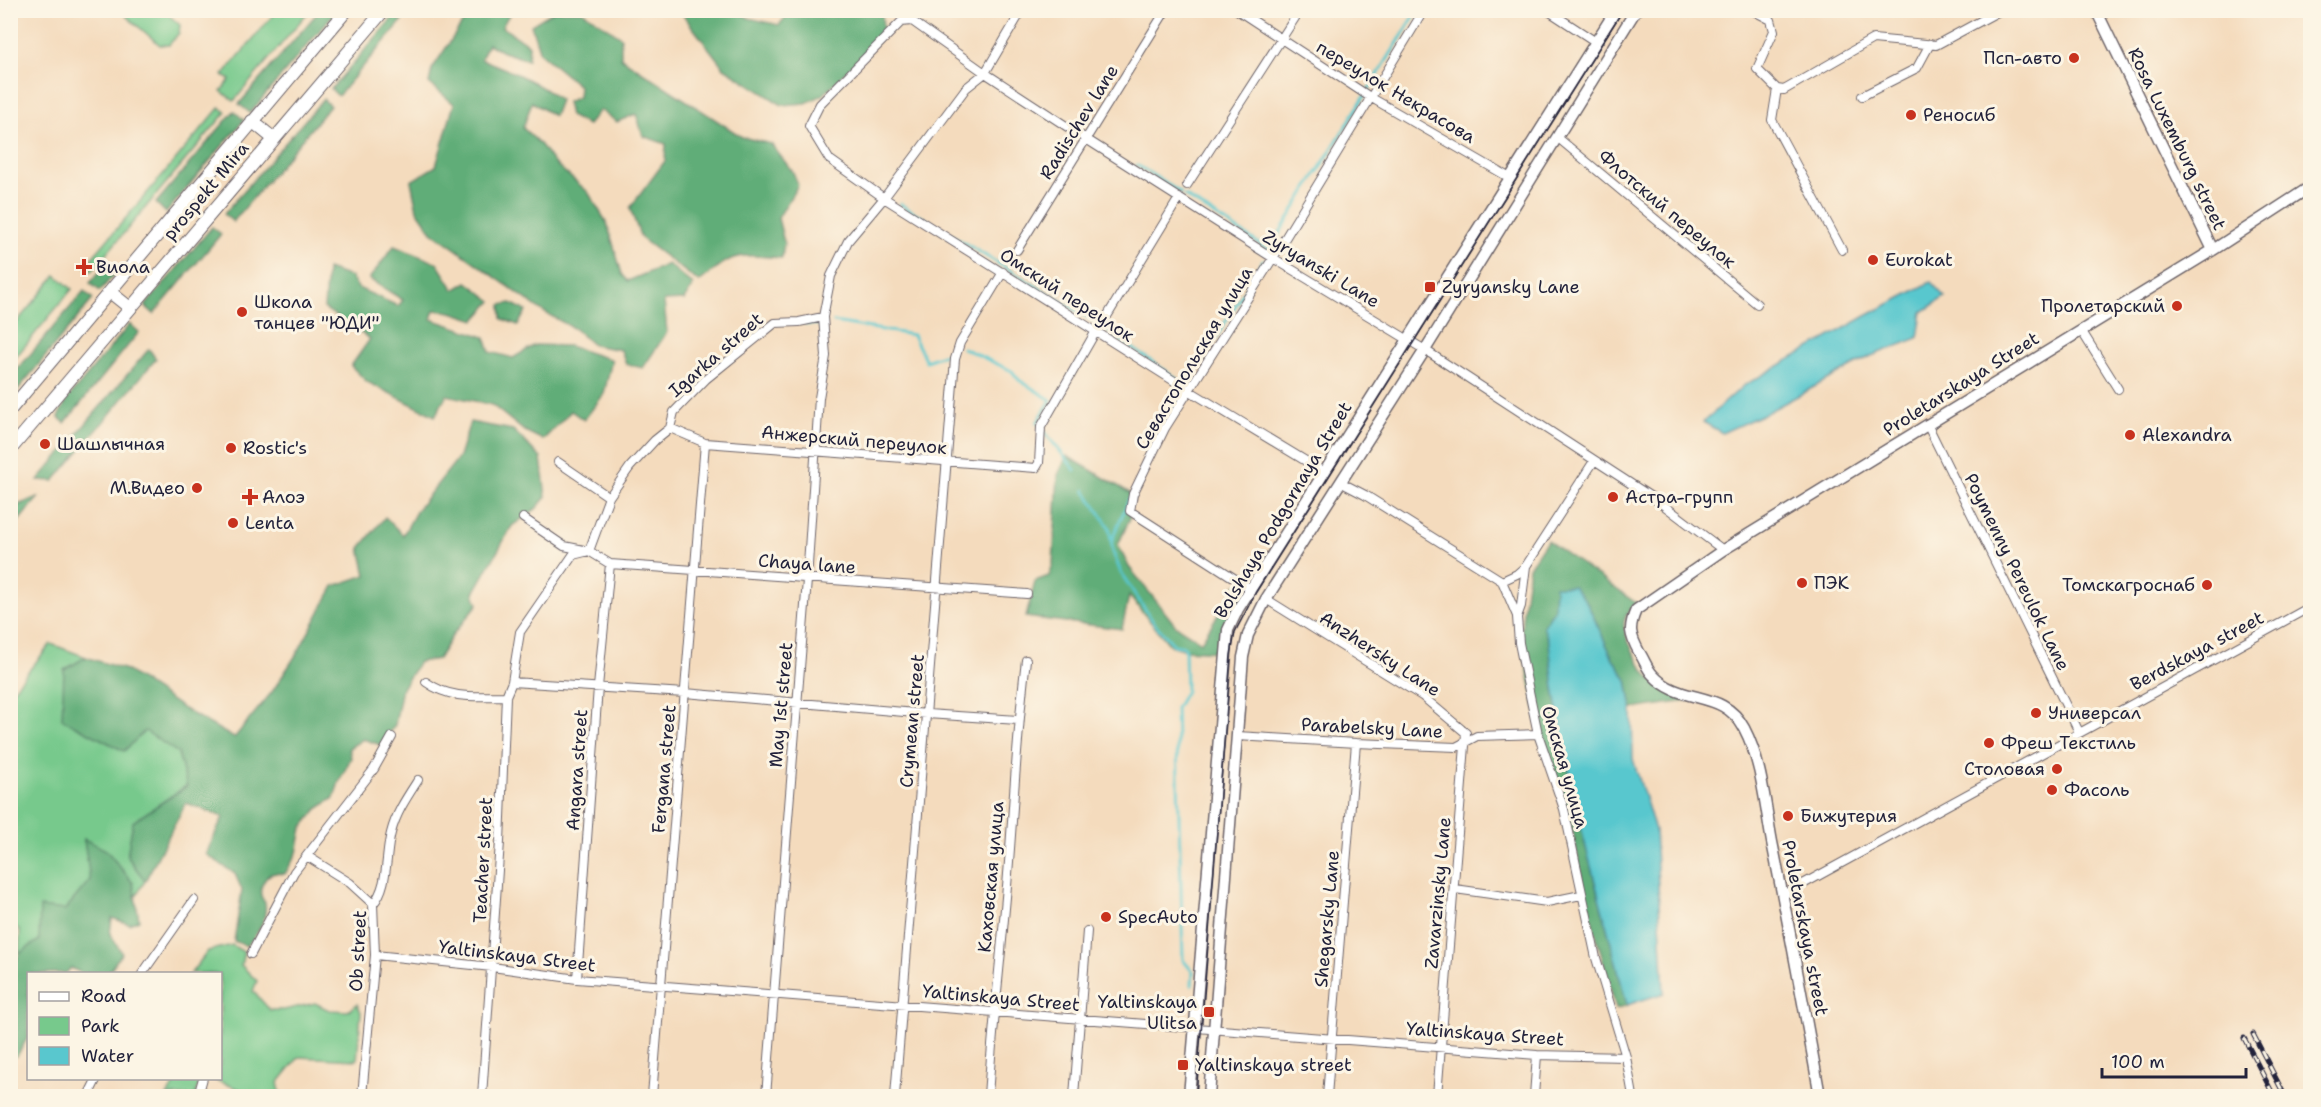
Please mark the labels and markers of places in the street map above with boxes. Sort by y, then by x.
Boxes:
place label: Псп-авто [1984,46,2062,70]
marker: Псп-авто [2067,51,2081,65]
place label: Реносиб [1923,103,1996,127]
marker: Реносиб [1904,108,1918,122]
place label: Eurokat [1885,248,1953,272]
marker: Eurokat [1866,253,1880,267]
place label: Виола [96,255,150,279]
marker: Виола [77,260,91,274]
place label: Zyryansky Lane [1442,275,1580,299]
marker: Zyryansky Lane [1423,280,1437,294]
place label: Школа танцев "ЮДИ" [254,290,380,335]
place label: Пролетарский [2041,294,2165,318]
marker: Пролетарский [2170,299,2184,313]
marker: Школа танцев "ЮДИ" [235,305,249,319]
place label: Alexandra [2142,423,2232,447]
marker: Alexandra [2123,428,2137,442]
place label: Шашлычная [57,432,165,456]
place label: Rostic's [243,436,307,460]
marker: Шашлычная [38,437,52,451]
marker: Rostic's [224,441,238,455]
place label: М.Видео [110,476,185,500]
marker: М.Видео [190,481,204,495]
place label: Алоэ [262,485,305,509]
place label: Астра-групп [1625,485,1733,509]
marker: Алоэ [243,490,257,504]
marker: Астра-групп [1606,490,1620,504]
place label: Lenta [245,511,294,535]
marker: Lenta [226,516,240,530]
place label: ПЭК [1814,571,1850,595]
place label: Томскагроснаб [2062,573,2195,597]
marker: ПЭК [1795,576,1809,590]
marker: Томскагроснаб [2200,578,2214,592]
place label: Универсал [2048,701,2141,725]
marker: Универсал [2029,706,2043,720]
place label: Фреш Текстиль [2001,731,2136,755]
marker: Фреш Текстиль [1982,736,1996,750]
place label: Столовая [1964,757,2045,781]
marker: Столовая [2050,762,2064,776]
place label: Фасоль [2064,778,2129,802]
marker: Фасоль [2045,783,2059,797]
place label: Бижутерия [1800,804,1897,828]
marker: Бижутерия [1781,809,1795,823]
place label: SpecAuto [1118,905,1198,929]
marker: SpecAuto [1099,910,1113,924]
place label: Yaltinskaya Ulitsa [1098,990,1197,1035]
marker: Yaltinskaya Ulitsa [1202,1005,1216,1019]
place label: Yaltinskaya street [1195,1053,1352,1077]
marker: Yaltinskaya street [1176,1058,1190,1072]

